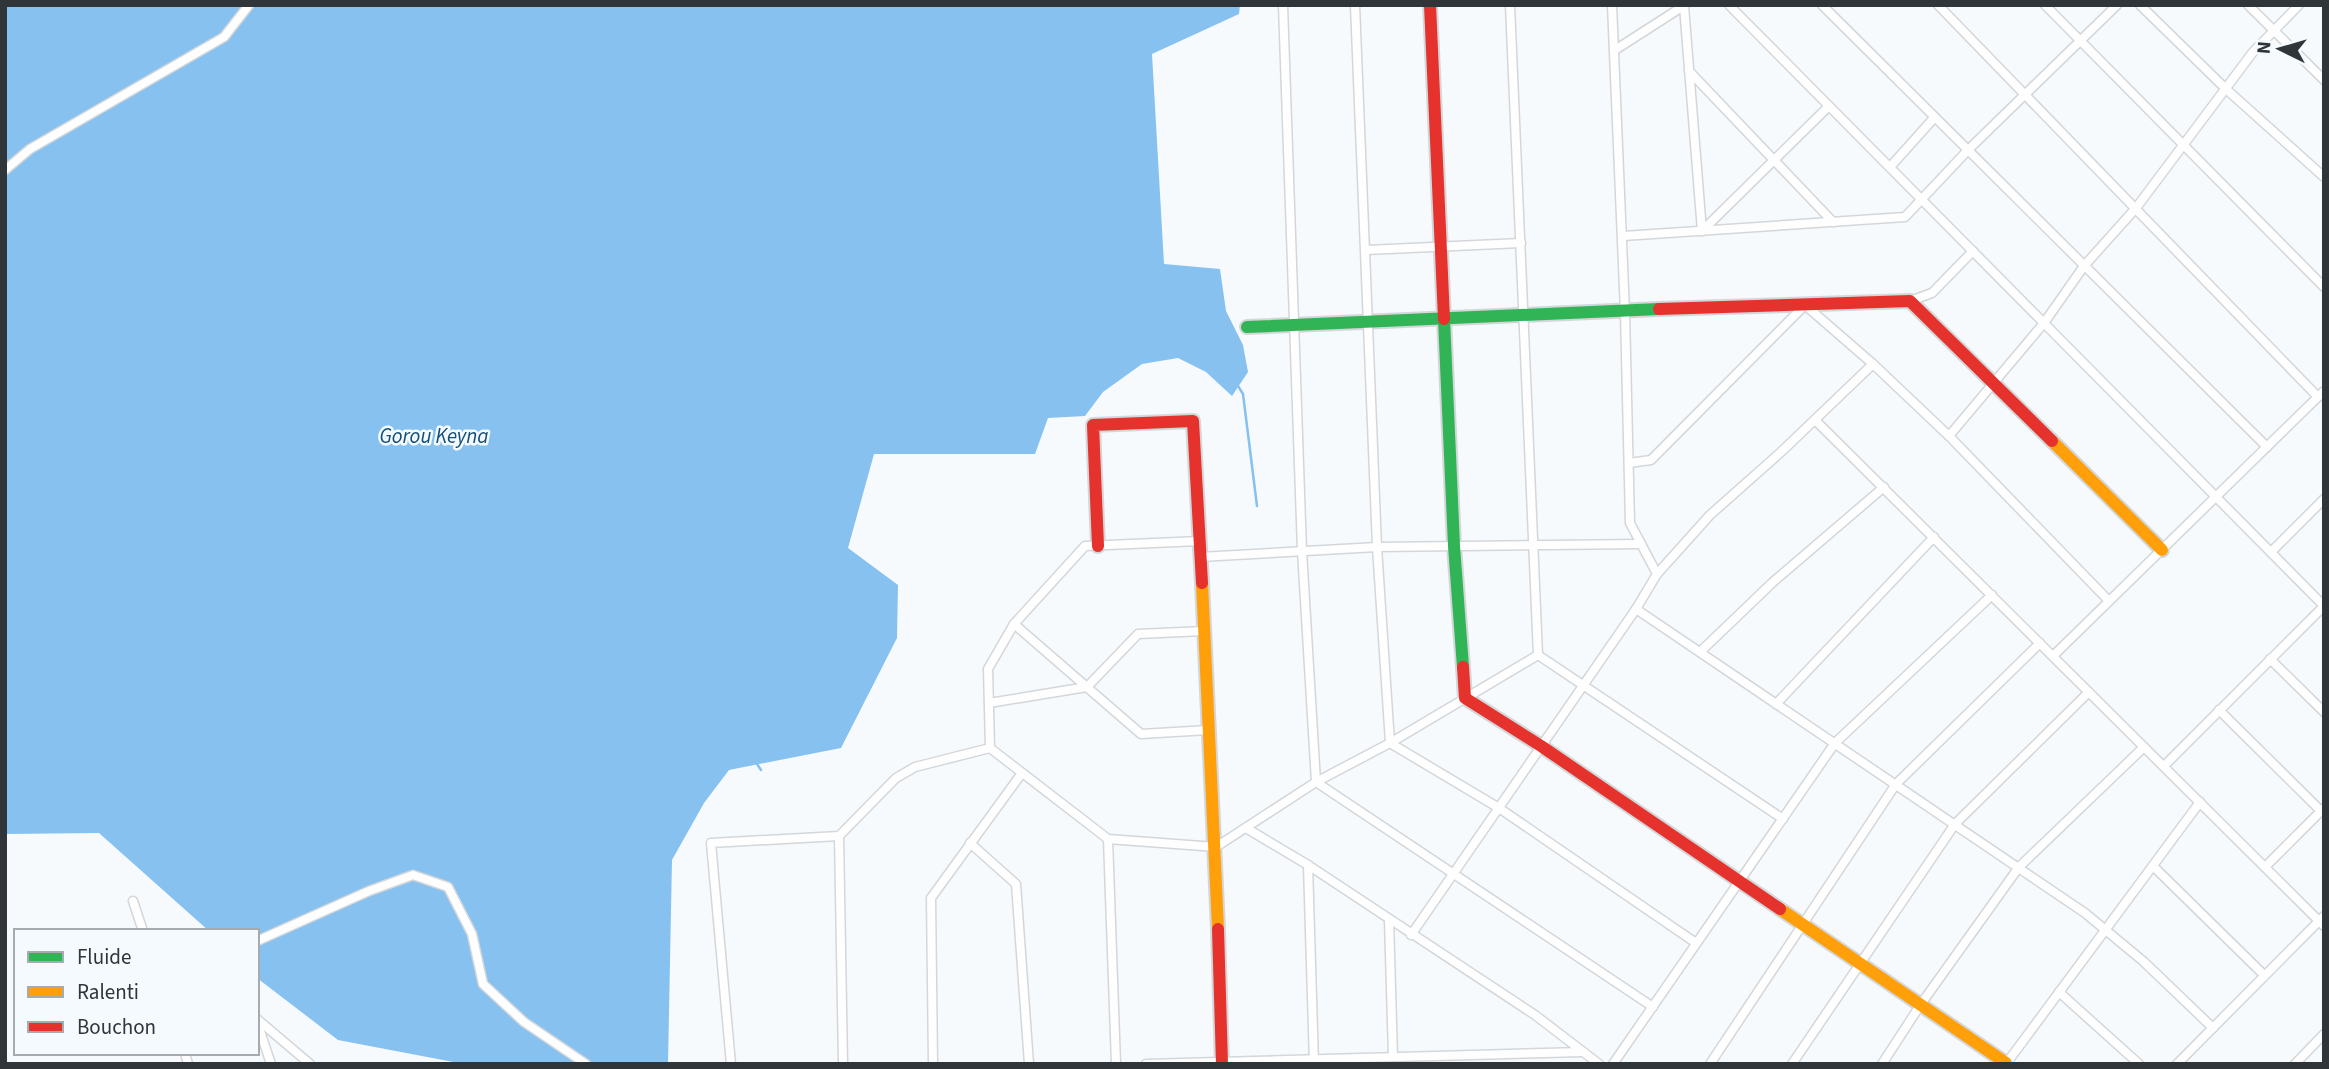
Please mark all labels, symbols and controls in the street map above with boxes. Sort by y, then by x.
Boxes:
north arrow [2245,14,2315,84]
text: N [2251,40,2279,55]
water label: Gorou Keyna [379,421,489,451]
legend [14,929,259,1055]
text: Fluide [77,942,131,972]
text: Ralenti [77,977,139,1007]
text: Bouchon [77,1012,156,1042]

